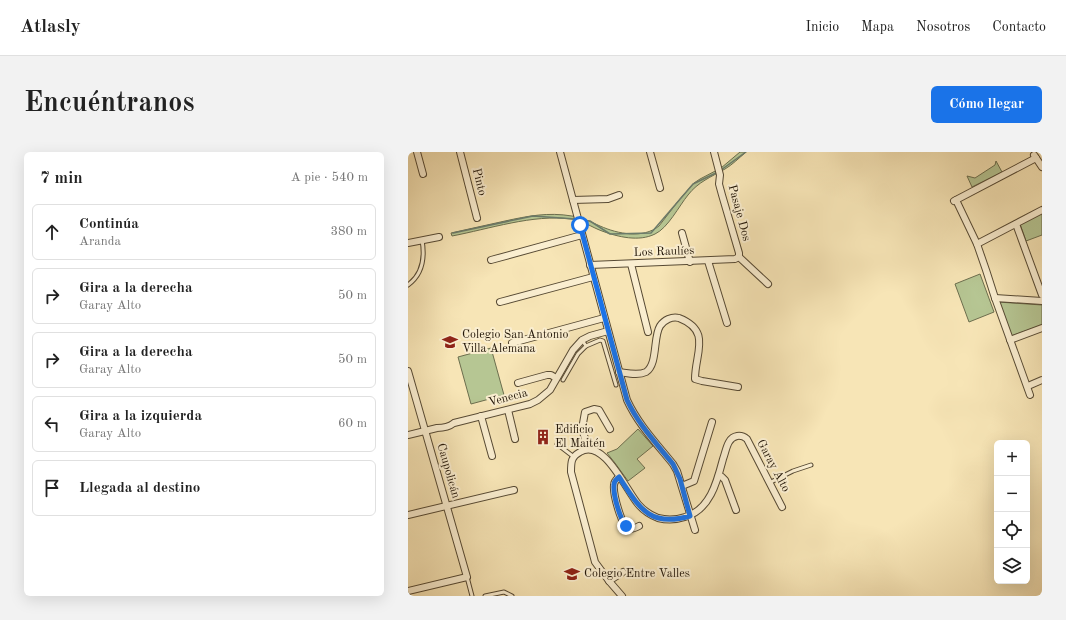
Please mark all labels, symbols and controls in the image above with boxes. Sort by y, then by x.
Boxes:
text: Atlasly [20,18,81,37]
text: Inicio [805,20,839,34]
text: Mapa [861,20,894,34]
text: Nosotros [916,20,970,34]
text: Contacto [992,20,1046,34]
button: Cómo llegar [931,86,1042,123]
text: Encuéntranos [24,90,194,118]
street label: Pinto [470,167,488,197]
text: 7 min [40,170,83,187]
text: A pie · 540 m [291,171,368,184]
street label: Pasaje Dos [726,183,752,243]
route start [571,216,589,234]
text: Continúa [79,217,139,232]
icon: ahead [41,221,63,243]
text: 380 m [330,225,367,238]
text: Aranda [79,235,121,248]
street label: Los Raulíes [633,245,695,259]
text: Gira a la derecha [79,281,193,296]
icon: right [41,285,63,307]
text: 50 m [338,289,367,302]
text: Garay Alto [79,299,141,312]
place label: Colegio San Antonio Villa Alemana [462,329,569,355]
school or university icon: Colegio San Antonio Villa Alemana [441,333,459,351]
text: Gira a la derecha [79,345,193,360]
icon: right [41,349,63,371]
text: 50 m [338,353,367,366]
text: Garay Alto [79,363,141,376]
street label: Venecia [487,387,529,409]
text: Gira a la izquierda [79,409,202,424]
icon: left [41,413,63,435]
text: 60 m [338,417,367,430]
place label: Edificio El Maitén [555,424,606,450]
text: Garay Alto [79,427,141,440]
building icon: Edificio El Maitén [534,428,552,446]
street label: Garay Alto [754,438,792,494]
map controls [994,440,1030,584]
button: + [994,440,1030,476]
street label: Caupolicán [434,442,462,500]
button: − [994,476,1030,512]
icon: arrive [41,477,63,499]
text: Llegada al destino [79,481,200,496]
button: locate [994,512,1030,548]
route end [617,517,635,535]
button: layers [994,548,1030,584]
school or university icon: Colegio Entre Valles [563,565,581,583]
place label: Colegio Entre Valles [584,568,690,580]

